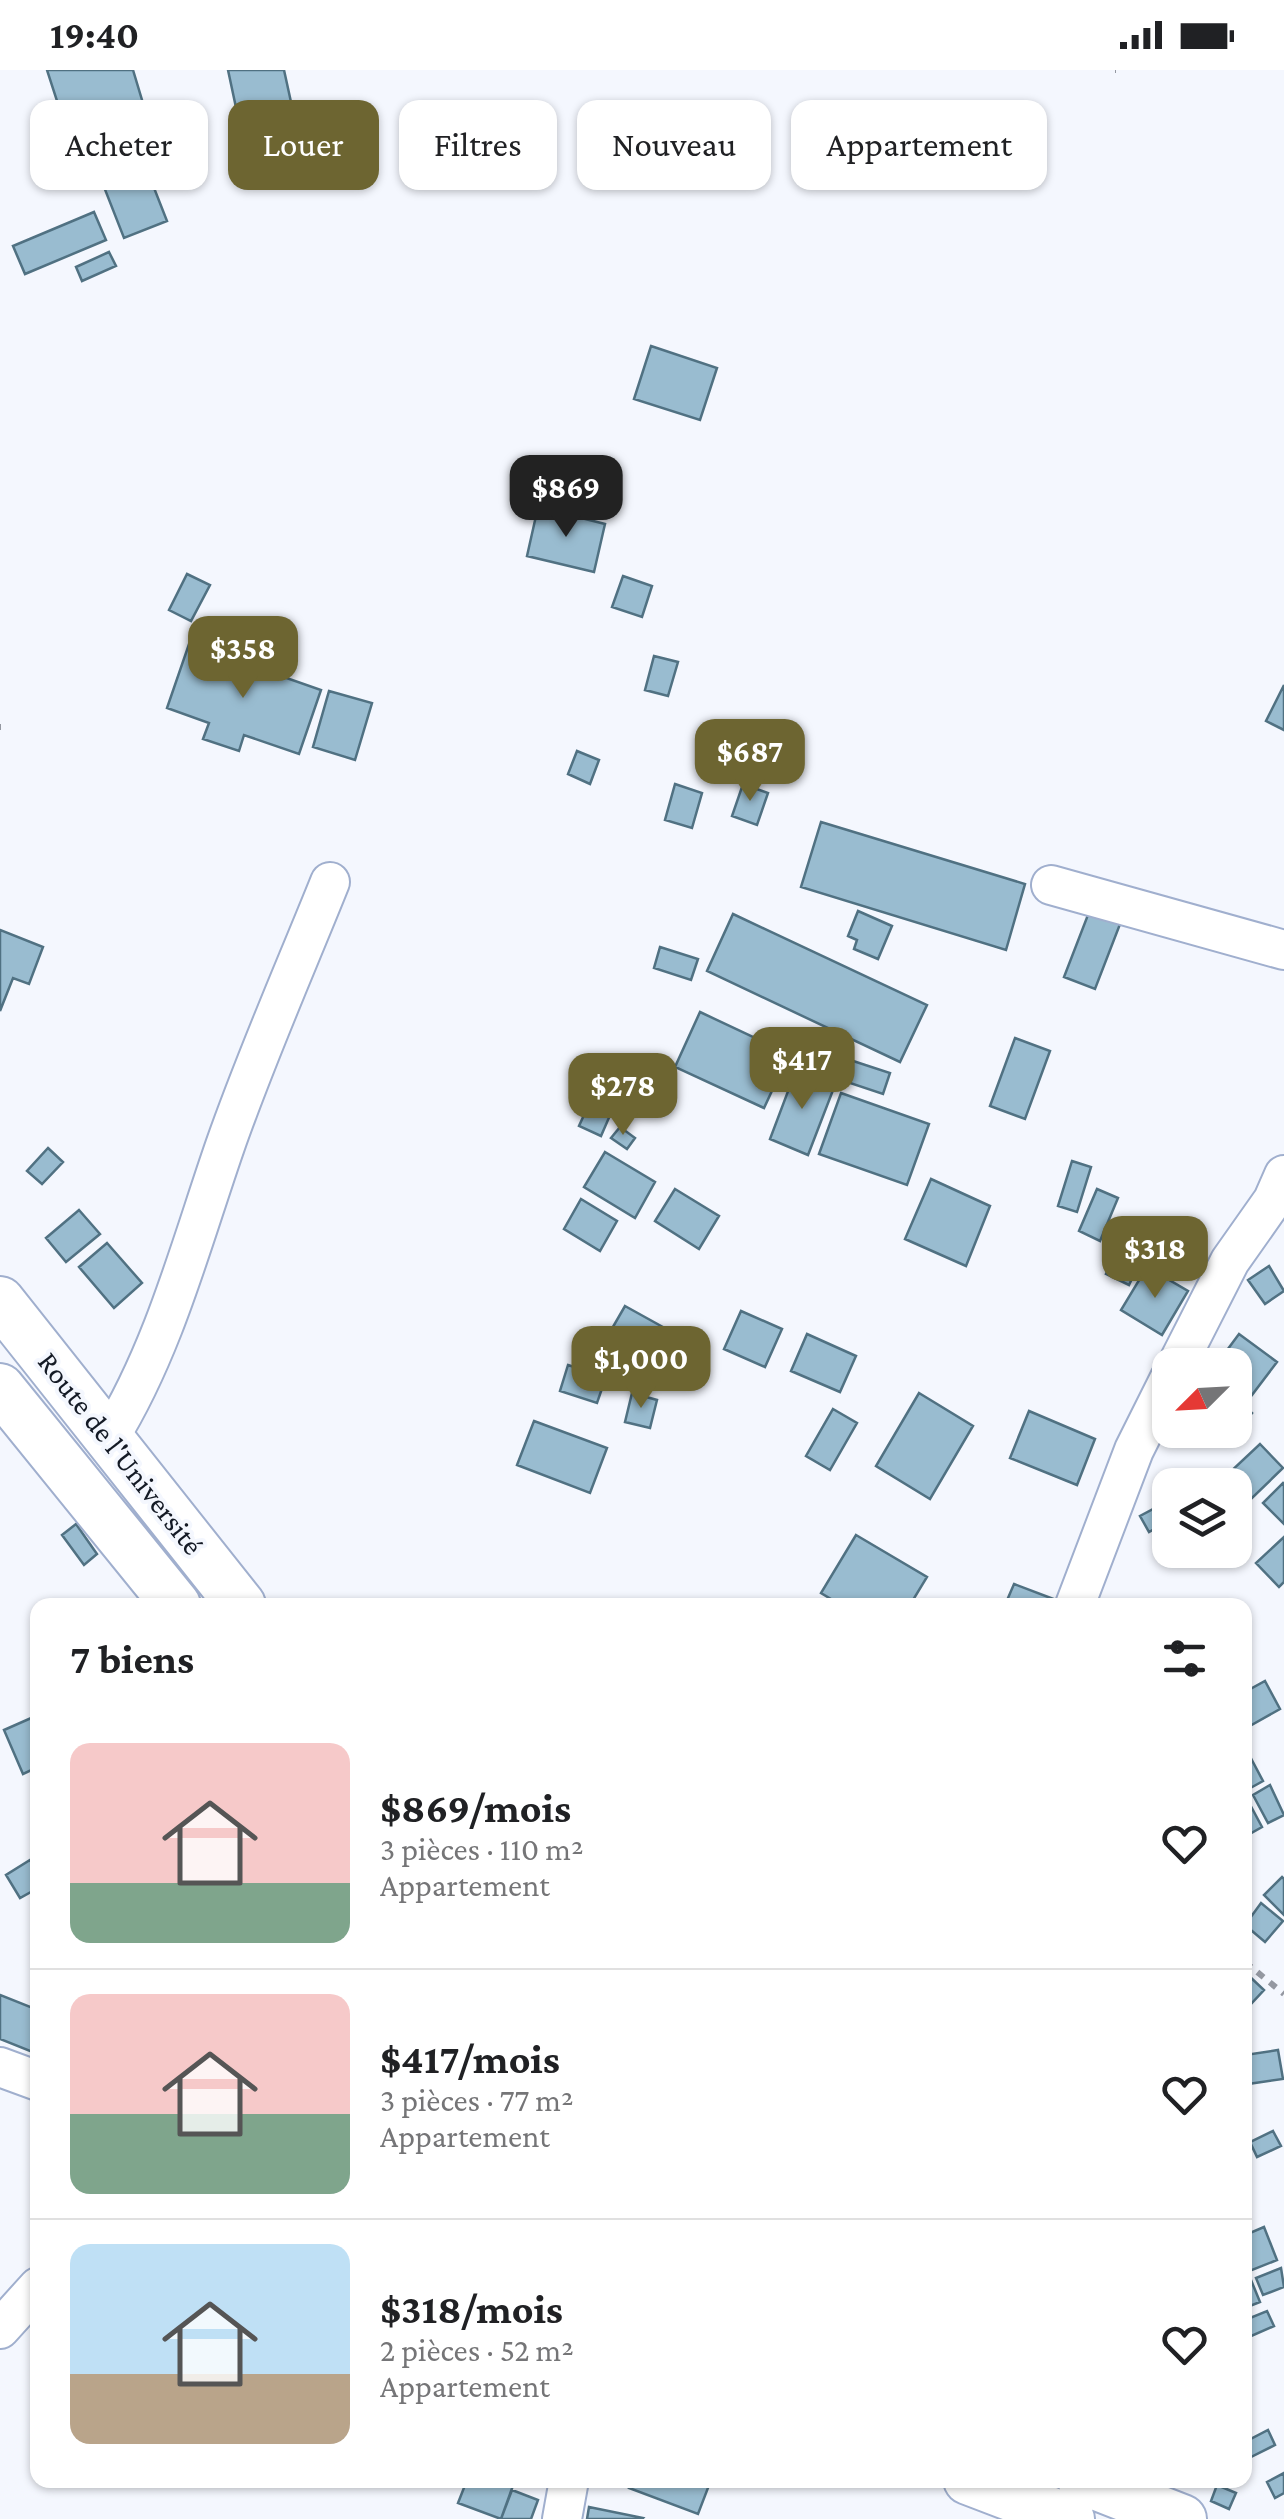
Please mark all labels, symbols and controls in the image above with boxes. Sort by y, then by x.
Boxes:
text: 19:40 [50,14,139,56]
chip: Acheter [30,100,208,190]
chip: Louer [228,100,379,190]
chip: Filtres [399,100,557,190]
chip: Nouveau [577,100,771,190]
chip: Appartement [791,100,1047,190]
pin: $869 [507,455,625,540]
text: $869 [532,469,600,505]
pin: $358 [184,616,302,701]
text: $358 [210,630,276,666]
pin: $687 [691,719,809,804]
text: $687 [717,733,783,769]
pin: $417 [743,1027,861,1112]
text: $417 [772,1041,832,1077]
pin: $278 [564,1053,682,1138]
text: $278 [590,1067,656,1103]
pin: $318 [1096,1216,1214,1301]
text: $318 [1124,1230,1186,1266]
pin: $1,000 [560,1326,722,1411]
text: $1,000 [593,1340,689,1376]
street label: Route de l'Université [32,1345,210,1561]
north arrow [1152,1348,1252,1448]
map controls [1152,1348,1252,1568]
button: layers [1152,1468,1252,1568]
icon: filters [1157,1631,1212,1686]
text: 7 biens [70,1635,194,1682]
icon: home [150,1783,270,1903]
text: $869/mois [380,1784,571,1831]
icon: heart [1157,1816,1212,1871]
text: 3 pièces · 110 m² [380,1831,583,1867]
text: Appartement [380,1867,550,1903]
icon: home [150,2034,270,2154]
text: $417/mois [380,2035,560,2082]
icon: heart [1157,2067,1212,2122]
text: 3 pièces · 77 m² [380,2082,574,2118]
text: Appartement [380,2118,550,2154]
icon: home [150,2284,270,2404]
text: $318/mois [380,2285,563,2332]
icon: heart [1157,2317,1212,2372]
text: 2 pièces · 52 m² [380,2332,574,2368]
text: Appartement [380,2368,550,2404]

